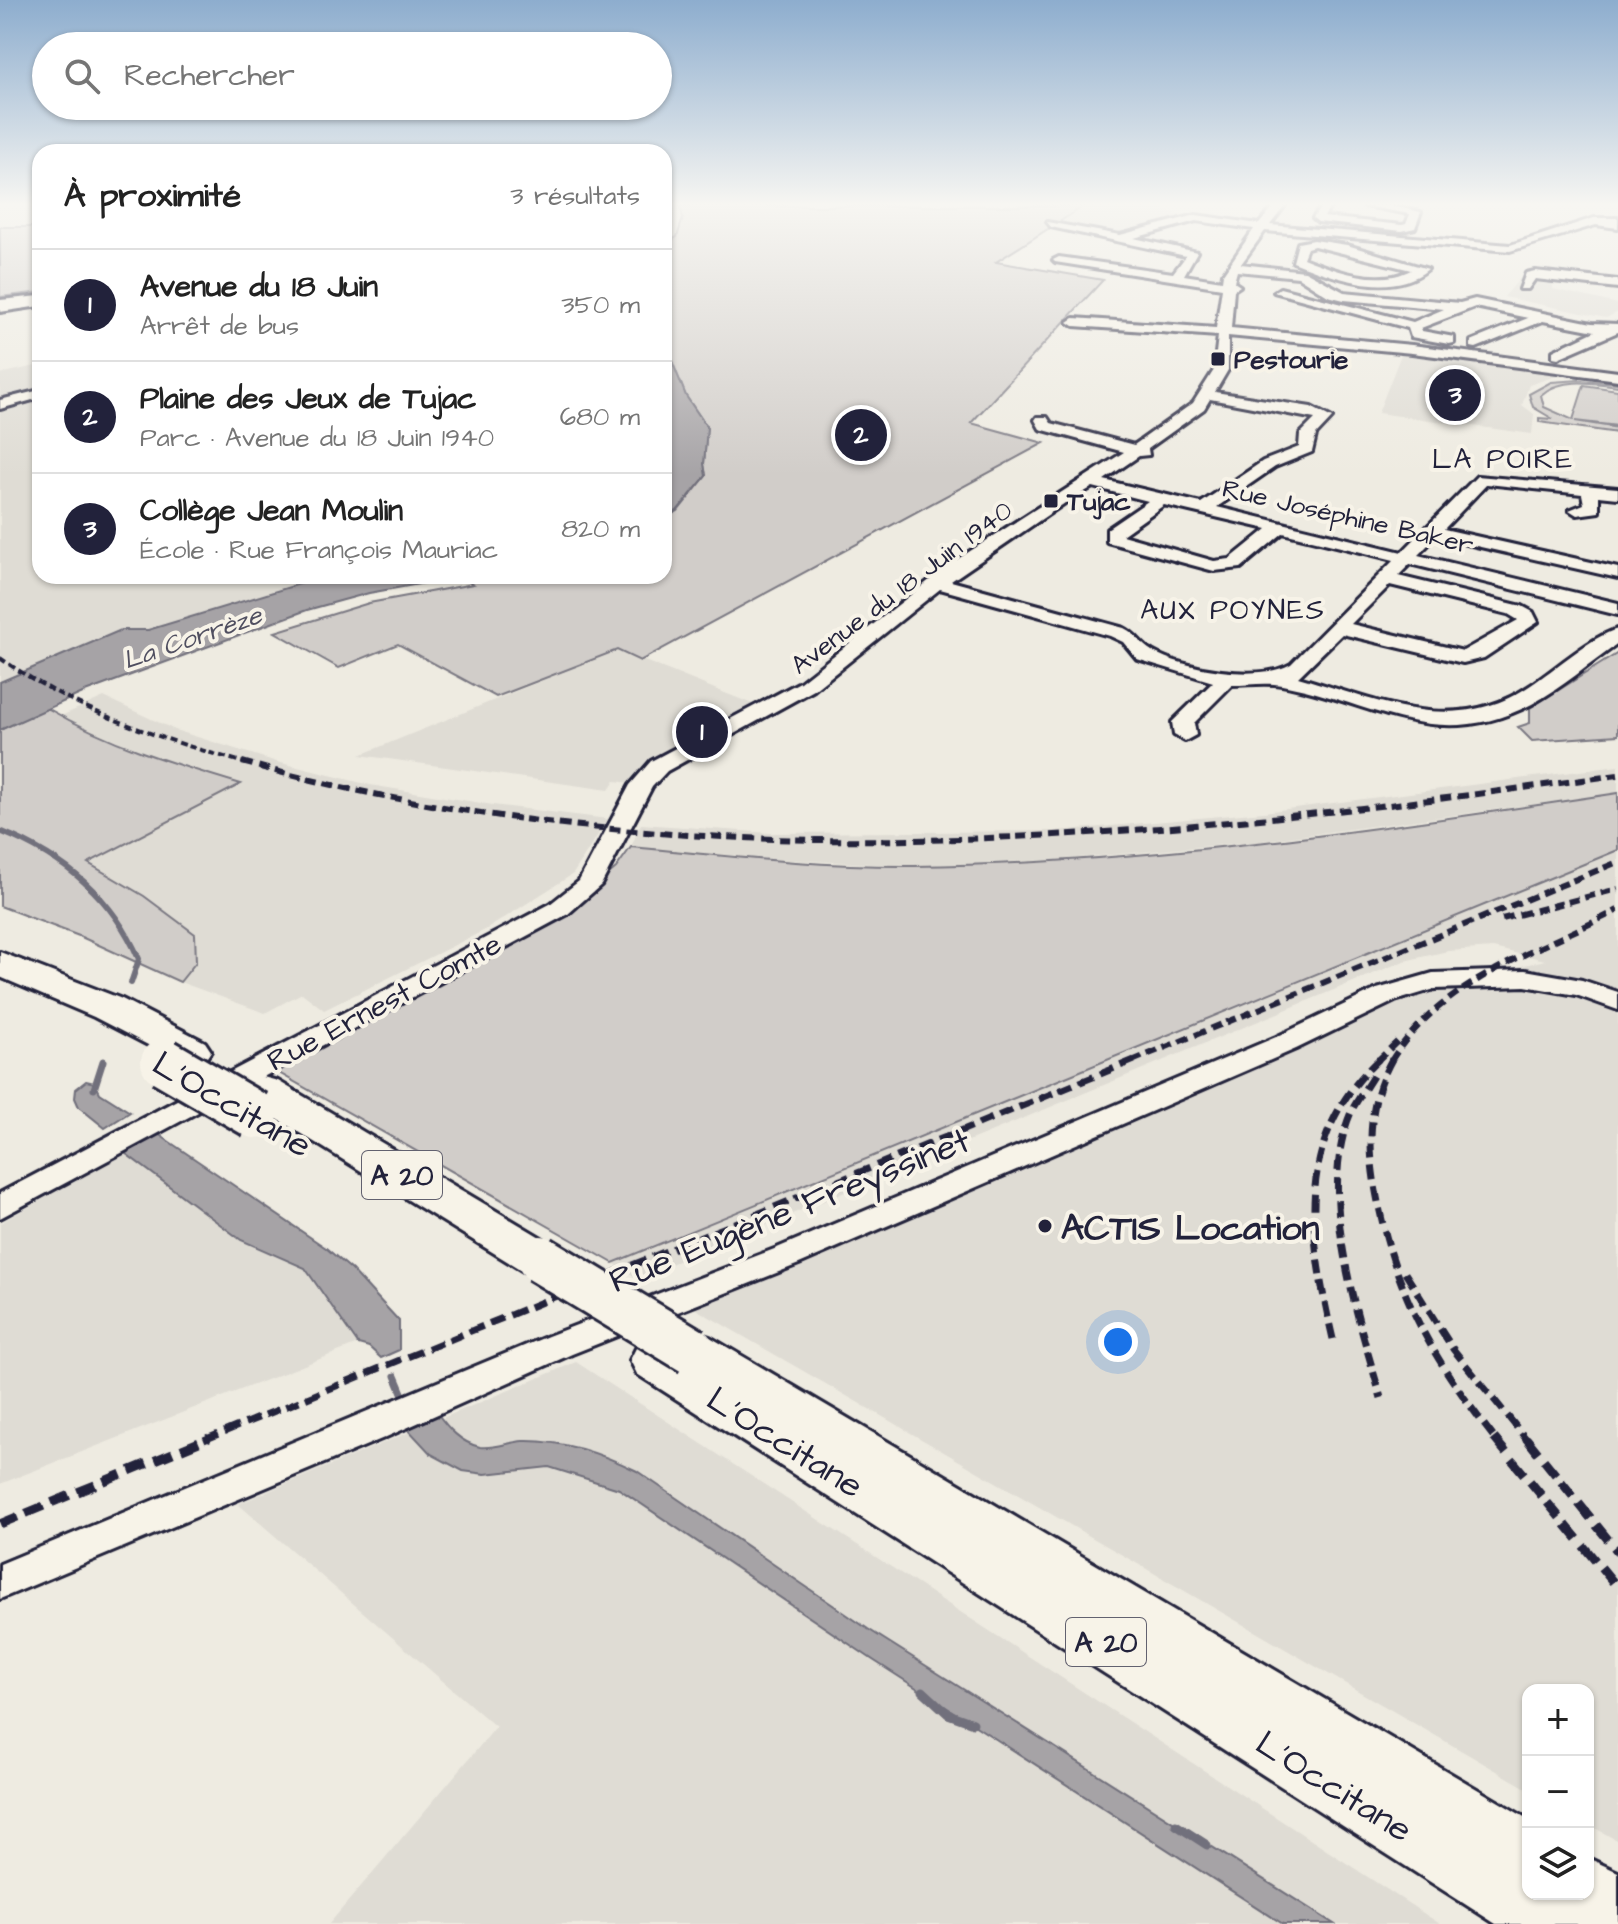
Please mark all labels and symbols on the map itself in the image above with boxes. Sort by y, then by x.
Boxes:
place label: Pestourie [1234,342,1348,378]
marker: Pestourie [1209,350,1227,368]
pin: 3 [1429,365,1481,425]
pin: 2 [835,405,887,465]
district label: LA POIRE [1432,440,1574,479]
street label: Rue Joséphine Baker [1219,471,1477,563]
place label: Tujac [1066,484,1131,520]
street label: Avenue du 18 Juin 1940 [783,492,1020,683]
marker: Tujac [1042,492,1060,510]
district label: AUX POYNES [1140,591,1326,630]
water label: La Corrèze [118,597,268,678]
pin: 1 [676,702,728,762]
street label: Rue Ernest Comte [260,923,509,1082]
street label: L'Occitane [143,1039,321,1171]
street label: Rue Eugène Freyssinet [602,1115,979,1308]
road number: A 20 [362,1151,442,1199]
place label: ACTIS Location [1061,1203,1320,1254]
marker: ACTIS Location [1036,1217,1054,1235]
your location [1098,1322,1138,1362]
street label: L'Occitane [696,1375,873,1511]
road number: A 20 [1066,1618,1146,1666]
street label: L'Occitane [1245,1719,1422,1855]

